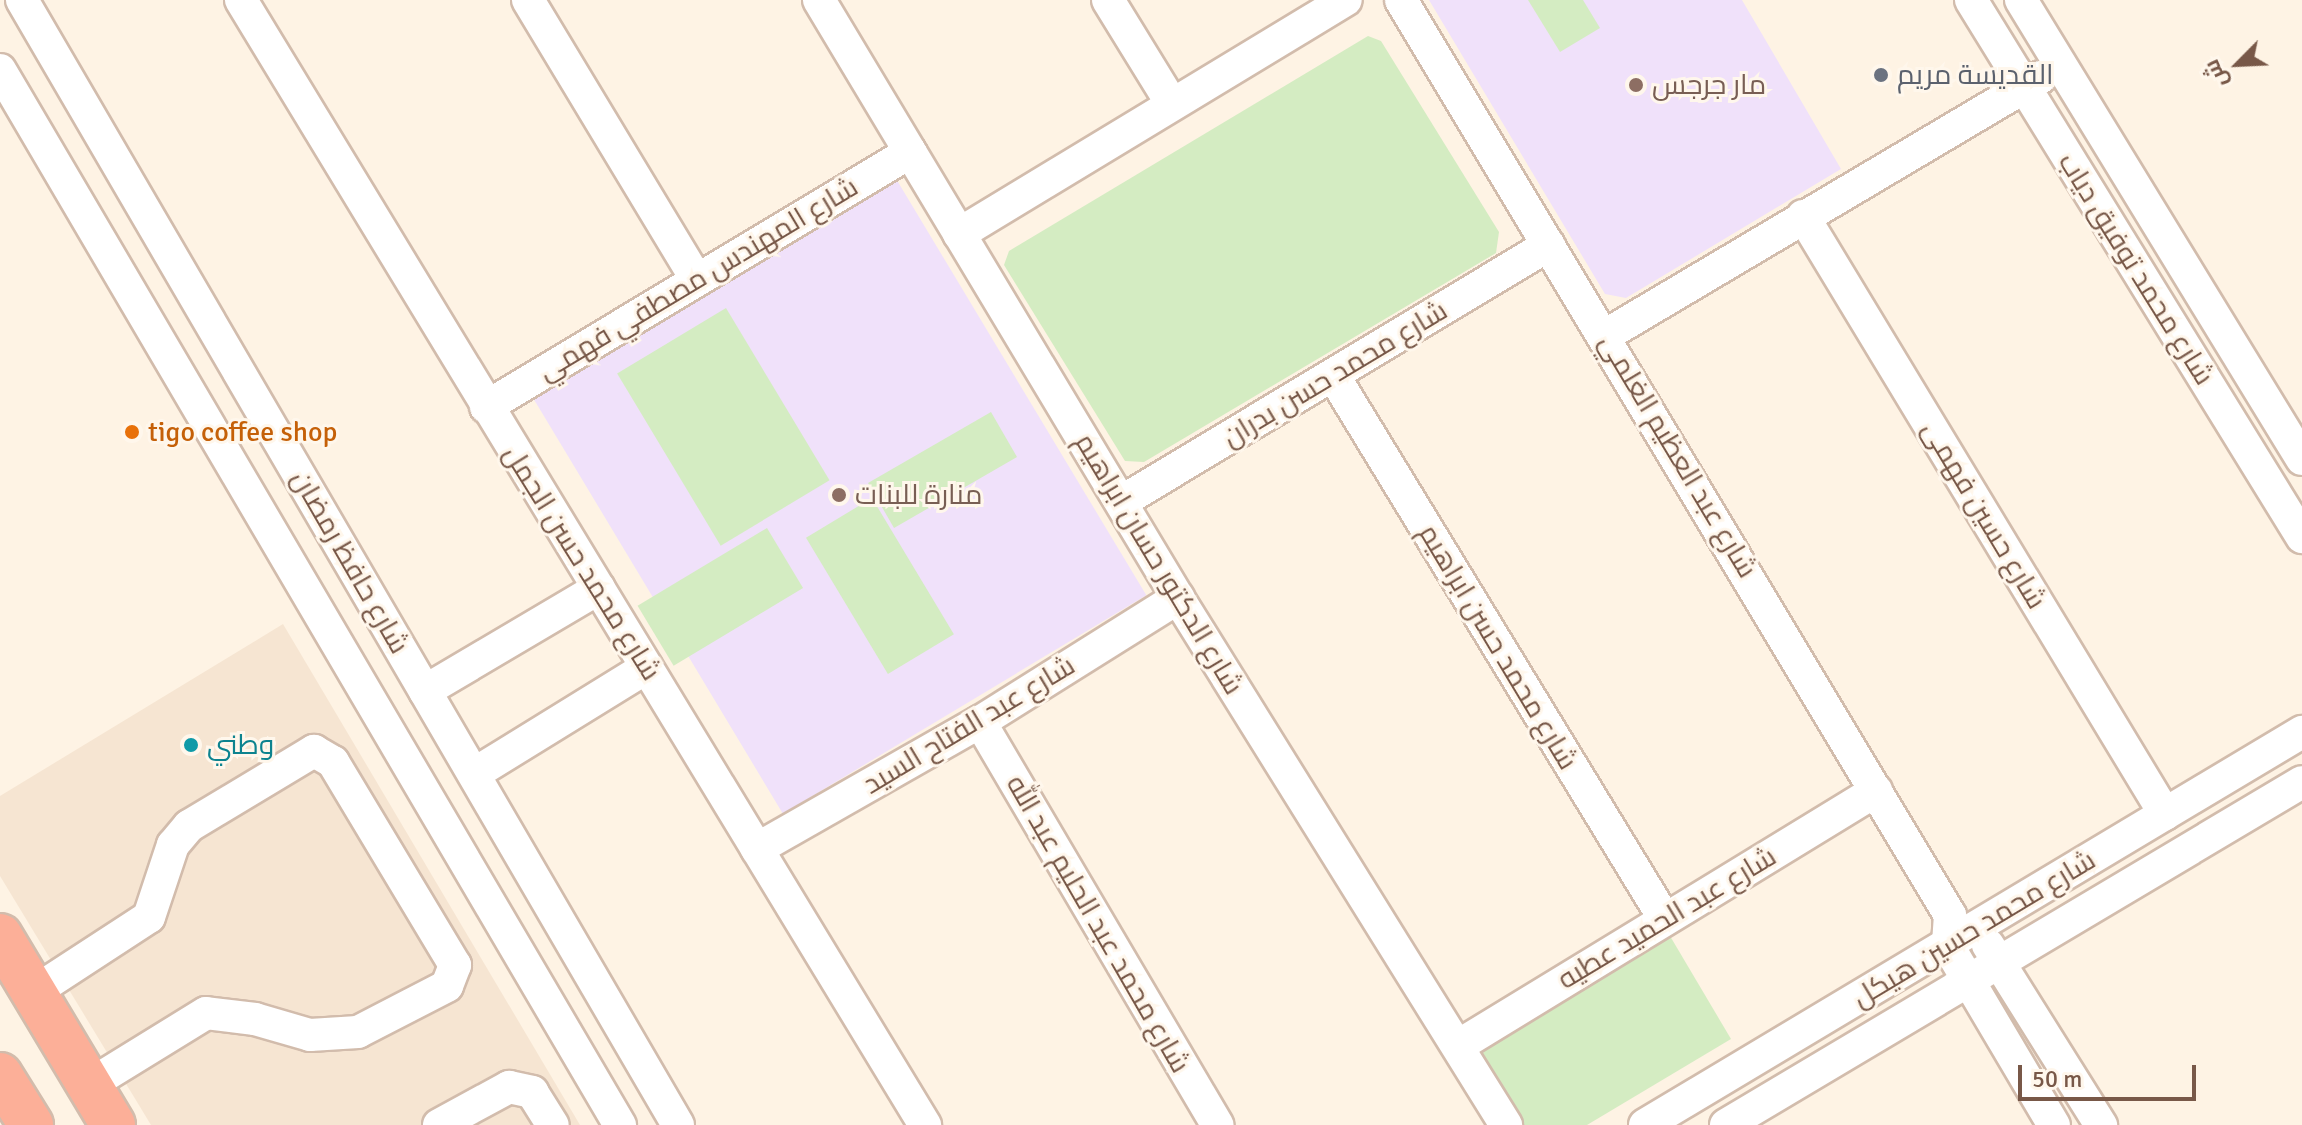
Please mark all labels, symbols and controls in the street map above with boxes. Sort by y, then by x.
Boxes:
north arrow [2198,24,2278,104]
text: ش [2198,56,2234,92]
place label: القديسة مريم [1897,58,2054,92]
marker: القديسة مريم [1872,66,1890,84]
place label: مار جرجس [1652,68,1766,102]
marker: مار جرجس [1627,76,1645,94]
street label: شارع محمد توفيق دياب [2051,147,2221,391]
street label: شارع المهندس مصطفي فهمي [532,170,864,388]
street label: شارع محمد حسن بدران [1217,294,1453,454]
street label: شارع عبد العظيم الغلمي [1592,328,1764,584]
place label: tigo coffee shop [148,415,337,449]
street label: شارع حسين فهمى [1915,415,2053,615]
marker: tigo coffee shop [123,423,141,441]
street label: شارع الدكتور حسان ابراهيم [1068,427,1250,701]
street label: شارع محمد حسن الجمل [496,439,668,687]
street label: شارع حافظ رمضان [284,464,416,660]
place label: منارة للبنات [855,478,982,512]
marker: منارة للبنات [830,486,848,504]
street label: شارع محمد حسن ابراهيم [1411,518,1585,776]
street label: شارع عبد الفتاح السيد [857,649,1081,801]
place label: وطني [207,728,274,762]
marker: وطني [182,736,200,754]
street label: شارع محمد عبد الحليم عبد الله [999,769,1197,1079]
street label: شارع عبد الحميد عطيه [1552,840,1782,996]
street label: شارع محمد حسين هيكل [1846,843,2102,1015]
scale bar [2022,1049,2200,1099]
text: 50 m [2032,1064,2082,1094]

